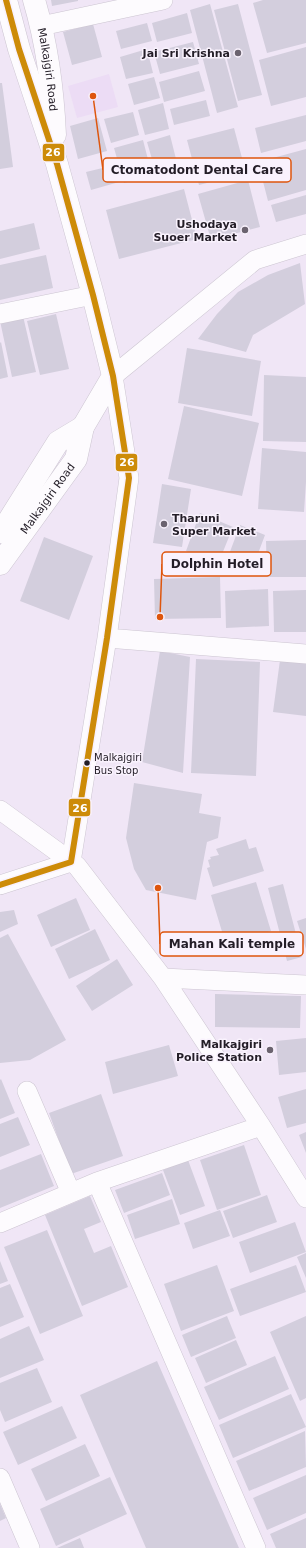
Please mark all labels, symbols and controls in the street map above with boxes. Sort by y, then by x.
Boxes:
street label: Malkajgiri Road [35,27,60,112]
place label: Jai Sri Krishna [142,47,230,60]
marker: Jai Sri Krishna [233,48,243,58]
line badge: 26 [42,143,65,162]
text: 26 [45,146,61,159]
callout: Ctomatodont Dental Care [103,158,291,182]
text: Ctomatodont Dental Care [111,163,283,177]
place label: Ushodaya Suoer Market [153,218,237,244]
marker: Ushodaya Suoer Market [240,225,250,235]
line badge: 26 [115,453,138,472]
text: 26 [119,456,135,469]
street label: Malkajgiri Road [18,461,77,536]
place label: Tharuni Super Market [172,512,256,538]
marker: Tharuni Super Market [159,519,169,529]
callout: Dolphin Hotel [162,552,271,576]
text: Dolphin Hotel [171,557,263,571]
place label: Malkajgiri Bus Stop [94,752,142,776]
marker: Malkajgiri Bus Stop [82,758,92,768]
line badge: 26 [68,798,91,817]
text: 26 [72,802,88,815]
callout: Mahan Kali temple [160,932,303,956]
text: Mahan Kali temple [169,937,295,951]
place label: Malkajgiri Police Station [176,1038,262,1064]
marker: Malkajgiri Police Station [265,1045,275,1055]

